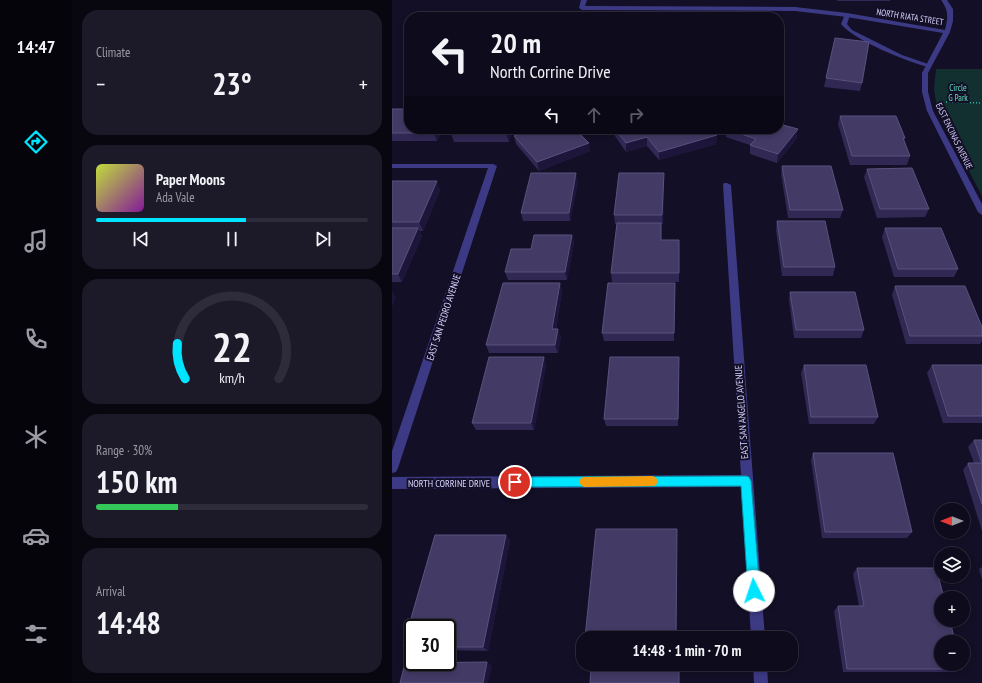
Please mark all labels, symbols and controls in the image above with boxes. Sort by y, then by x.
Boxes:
street label: NORTH RIATA STREET [876,6,944,27]
text: 20 m [490,24,541,61]
icon: left [424,28,476,80]
text: 14:47 [17,35,55,58]
text: Climate [96,44,130,61]
text: North Corrine Drive [490,60,611,83]
text: 23° [212,64,252,103]
text: − [96,70,105,98]
text: + [359,70,368,98]
park label: Circle G Park [948,82,968,103]
street label: EAST ENCINAS AVENUE [934,101,975,171]
icon: left [541,104,563,126]
icon: ahead [583,104,605,126]
icon: right [625,104,647,126]
icon: directions [22,128,50,156]
text: Paper Moons [156,170,225,189]
text: Ada Vale [156,189,195,206]
icon: music [22,227,50,255]
icon: previous [130,228,152,250]
icon: pause [221,228,243,250]
icon: next [312,228,334,250]
street label: EAST SAN PEDRO AVENUE [423,272,464,362]
text: 22 [212,320,252,373]
icon: phone [22,325,50,353]
street label: EAST SAN ANGELO AVENUE [732,365,751,459]
text: km/h [219,368,245,387]
icon: climate [22,423,50,451]
text: Range · 30% [96,442,152,459]
text: 150 km [96,462,177,501]
pin [498,465,532,499]
icon: arrive [504,471,526,493]
street label: NORTH CORRINE DRIVE [408,477,490,490]
north arrow [934,503,970,539]
map controls [934,503,970,671]
icon: car [22,522,50,550]
button: layers [934,547,970,583]
position arrow [733,570,775,612]
text: Arrival [96,583,125,600]
button: + [934,591,970,627]
text: 14:48 [96,603,161,642]
speed limit sign: 30 [404,619,456,671]
icon: filters [22,620,50,648]
button: − [934,635,970,671]
text: 14:48 · 1 min · 70 m [633,641,741,660]

